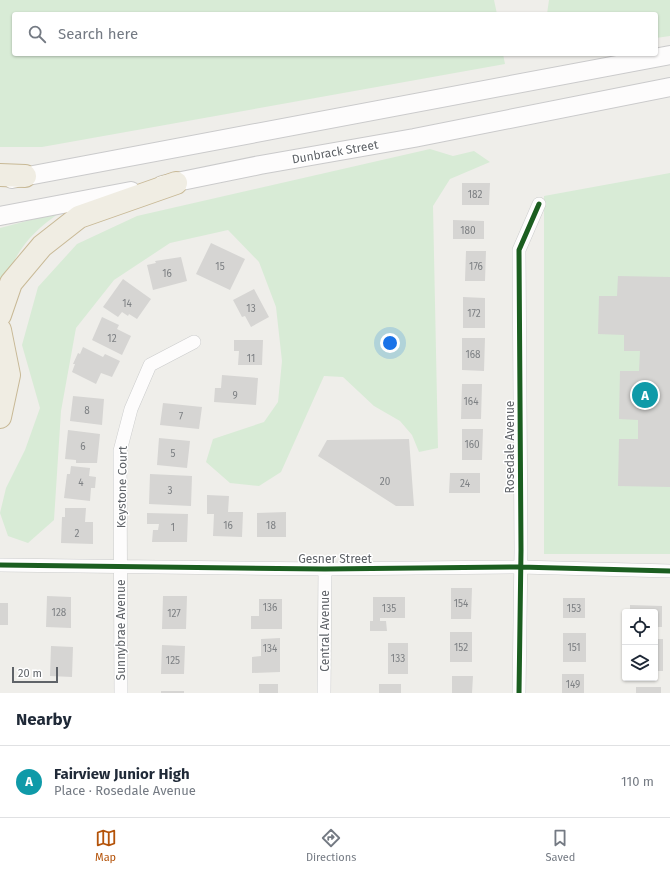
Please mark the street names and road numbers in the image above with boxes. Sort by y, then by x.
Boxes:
street label: Dunbrack Street [291,137,380,166]
street label: Rosedale Avenue [503,401,517,493]
street label: Keystone Court [114,445,130,528]
street label: Gesner Street [298,552,372,566]
street label: Sunnybrae Avenue [114,580,128,680]
street label: Central Avenue [318,590,332,672]

